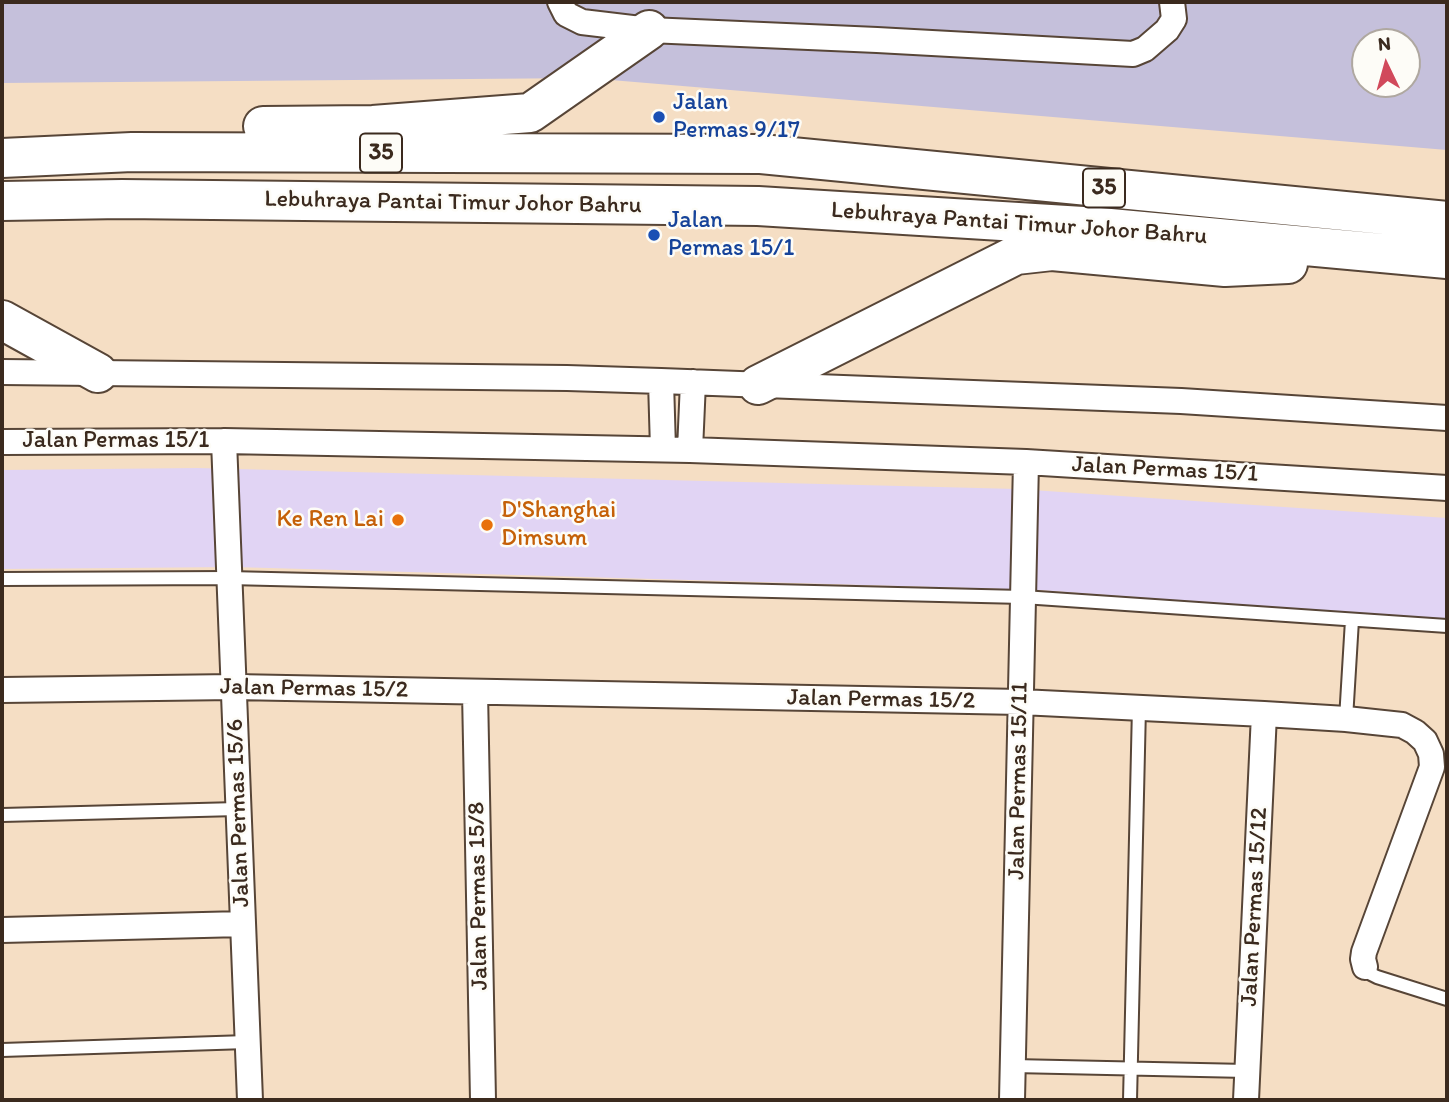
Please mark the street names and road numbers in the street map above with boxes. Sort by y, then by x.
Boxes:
road number: 35 [360,134,402,172]
road number: 35 [1083,168,1125,208]
street label: Lebuhraya Pantai Timur Johor Bahru [264,185,642,221]
street label: Lebuhraya Pantai Timur Johor Bahru [830,196,1208,252]
street label: Jalan Permas 15/1 [23,427,209,455]
street label: Jalan Permas 15/1 [1071,451,1259,489]
street label: Jalan Permas 15/2 [220,673,408,705]
street label: Jalan Permas 15/11 [1003,682,1035,880]
street label: Jalan Permas 15/2 [787,684,975,716]
street label: Jalan Permas 15/6 [221,718,257,908]
street label: Jalan Permas 15/8 [463,801,495,991]
street label: Jalan Permas 15/12 [1235,807,1275,1007]

